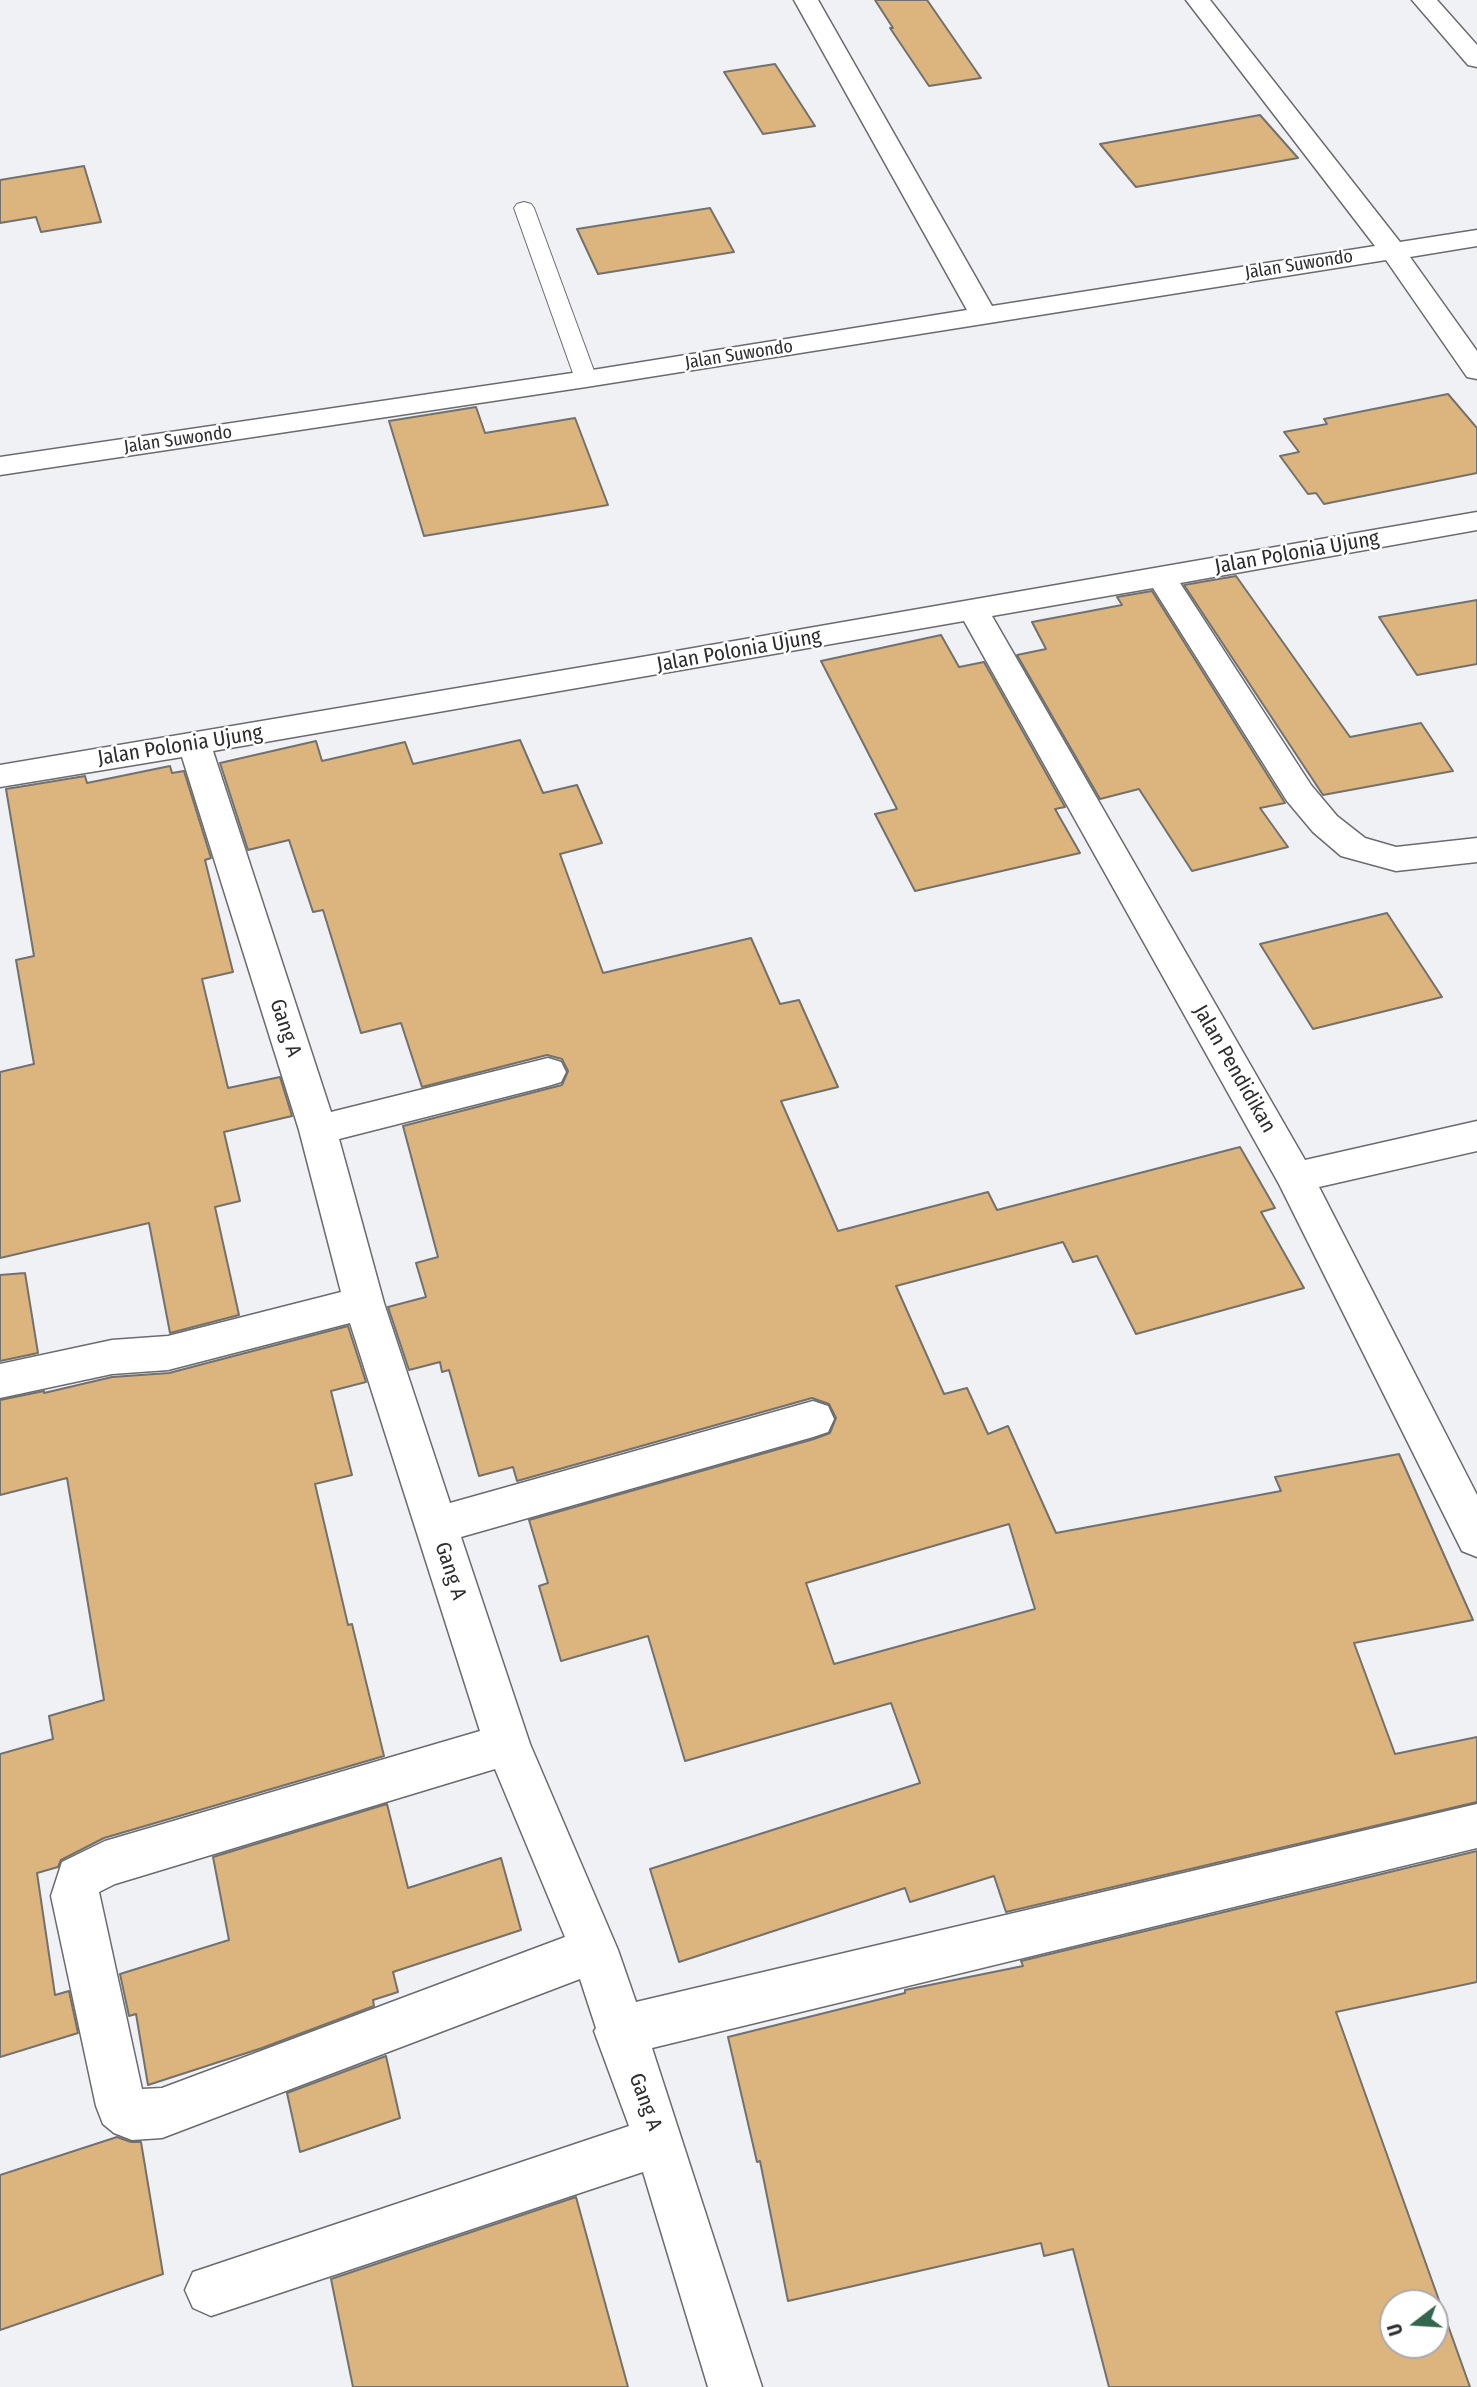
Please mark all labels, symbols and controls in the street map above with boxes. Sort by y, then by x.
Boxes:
street label: Jalan Suwondo [1244,246,1354,284]
street label: Jalan Suwondo [684,336,794,374]
street label: Jalan Suwondo [123,422,233,458]
street label: Jalan Polonia Ujung [1213,526,1381,580]
street label: Jalan Polonia Ujung [655,624,823,678]
street label: Jalan Polonia Ujung [96,721,264,771]
street label: Gang A [264,996,306,1060]
street label: Jalan Pendidikan [1187,1001,1281,1137]
street label: Gang A [429,1539,471,1603]
street label: Gang A [623,2070,667,2134]
north arrow [1379,2289,1449,2359]
text: U [1383,2321,1408,2338]

